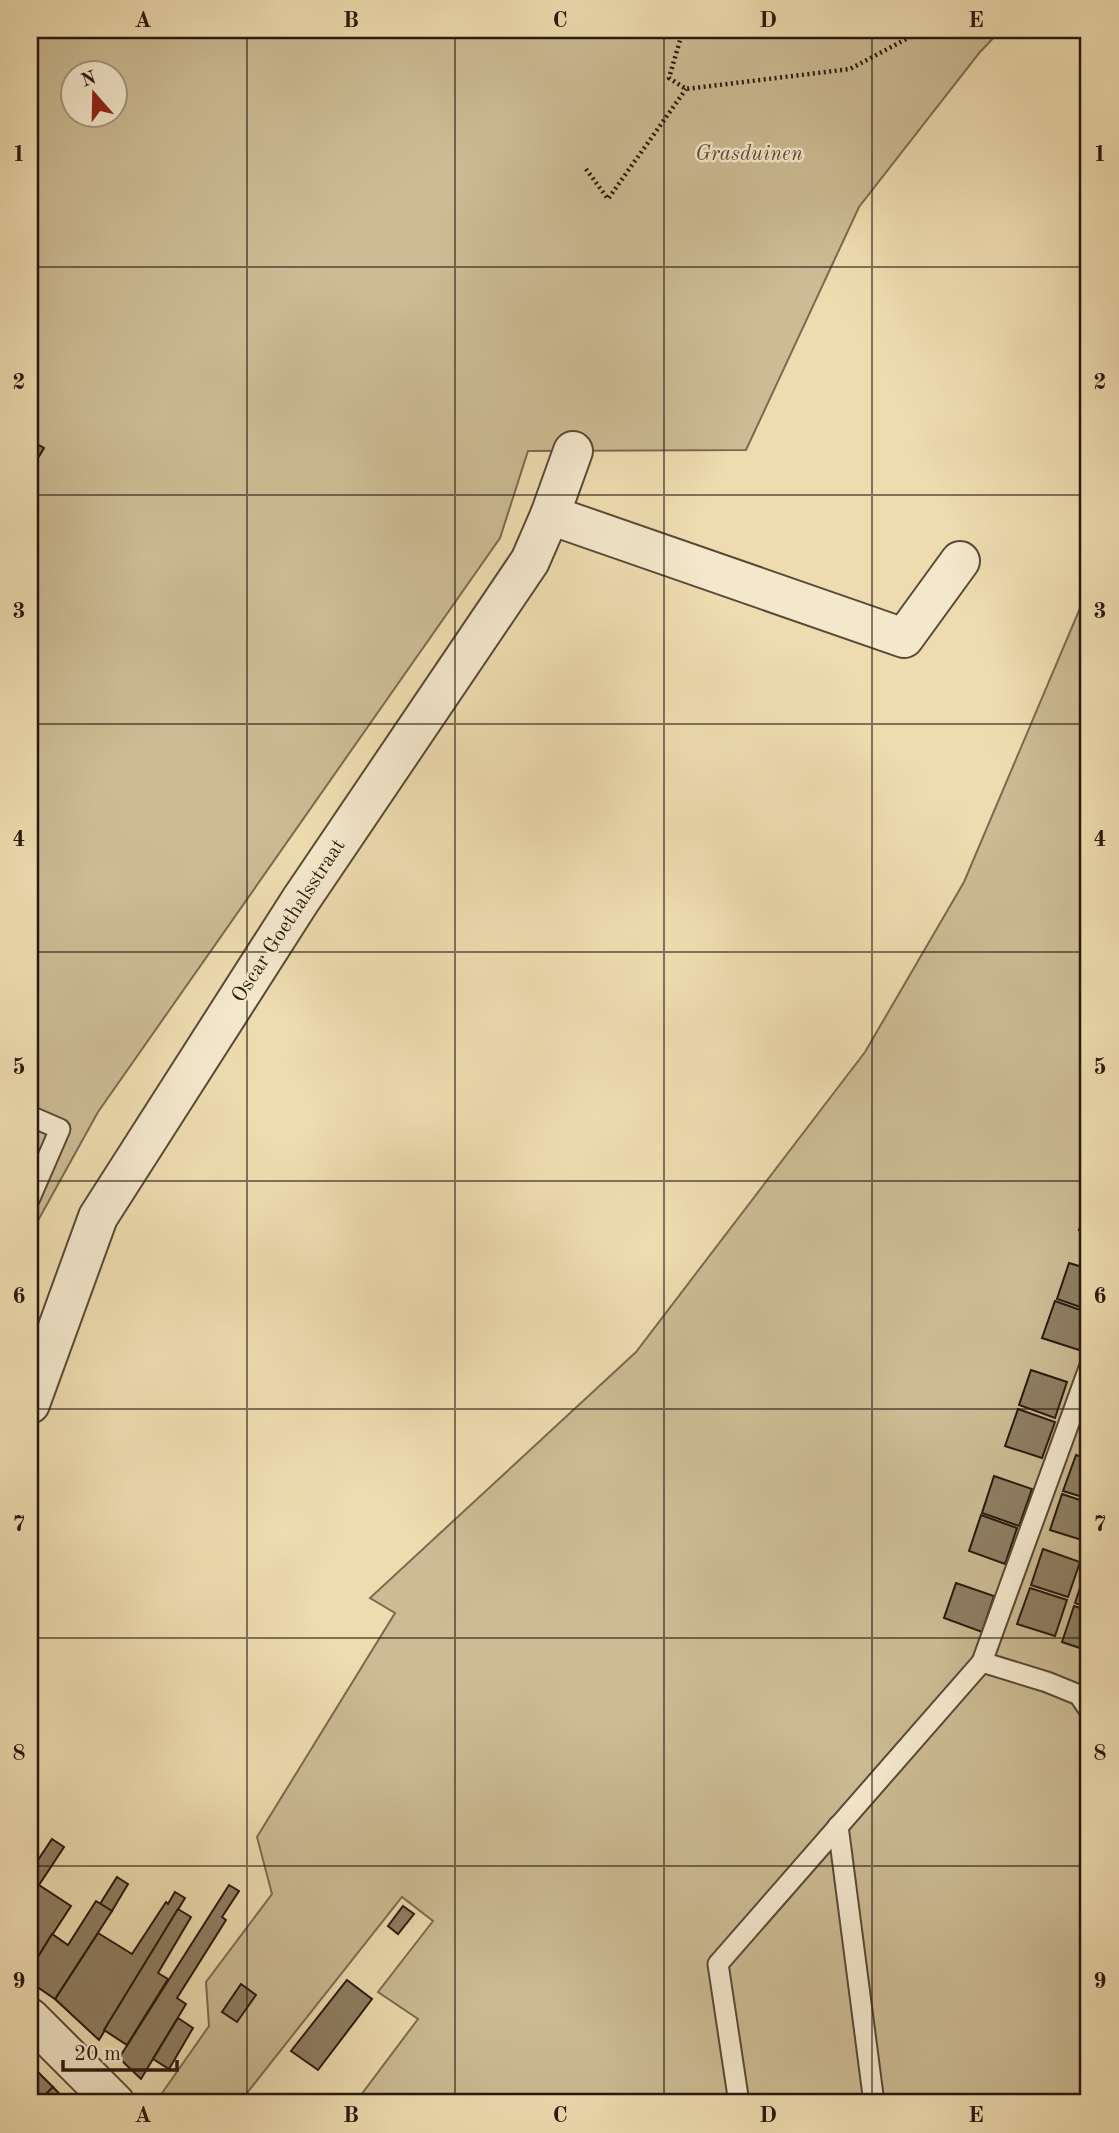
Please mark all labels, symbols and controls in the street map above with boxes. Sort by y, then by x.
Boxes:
text: A [134,9,152,32]
text: B [343,9,359,32]
text: C [552,9,568,32]
text: D [759,9,777,32]
text: E [968,9,984,32]
north arrow [60,60,130,130]
text: N [79,69,100,92]
text: 1 [12,143,26,166]
text: 1 [1093,143,1107,166]
park label: Grasduinen [695,144,803,165]
text: 2 [12,371,26,394]
text: 2 [1093,371,1107,394]
text: 3 [12,600,26,623]
text: 3 [1093,600,1107,623]
text: 4 [12,828,26,851]
text: 4 [1093,828,1107,851]
street label: Oscar Goethalsstraat [228,836,350,1006]
text: 5 [12,1056,26,1079]
text: 5 [1093,1056,1107,1079]
text: 6 [12,1285,26,1308]
text: 6 [1093,1285,1107,1308]
text: 7 [12,1513,26,1536]
text: 7 [1093,1513,1107,1536]
text: 8 [12,1742,26,1765]
text: 8 [1093,1742,1107,1765]
text: 9 [12,1970,26,1993]
text: 9 [1093,1970,1107,1993]
scale bar [63,2028,177,2072]
text: 20 m [74,2044,121,2065]
text: A [134,2104,152,2127]
text: B [343,2104,359,2127]
text: C [552,2104,568,2127]
text: D [759,2104,777,2127]
text: E [968,2104,984,2127]

